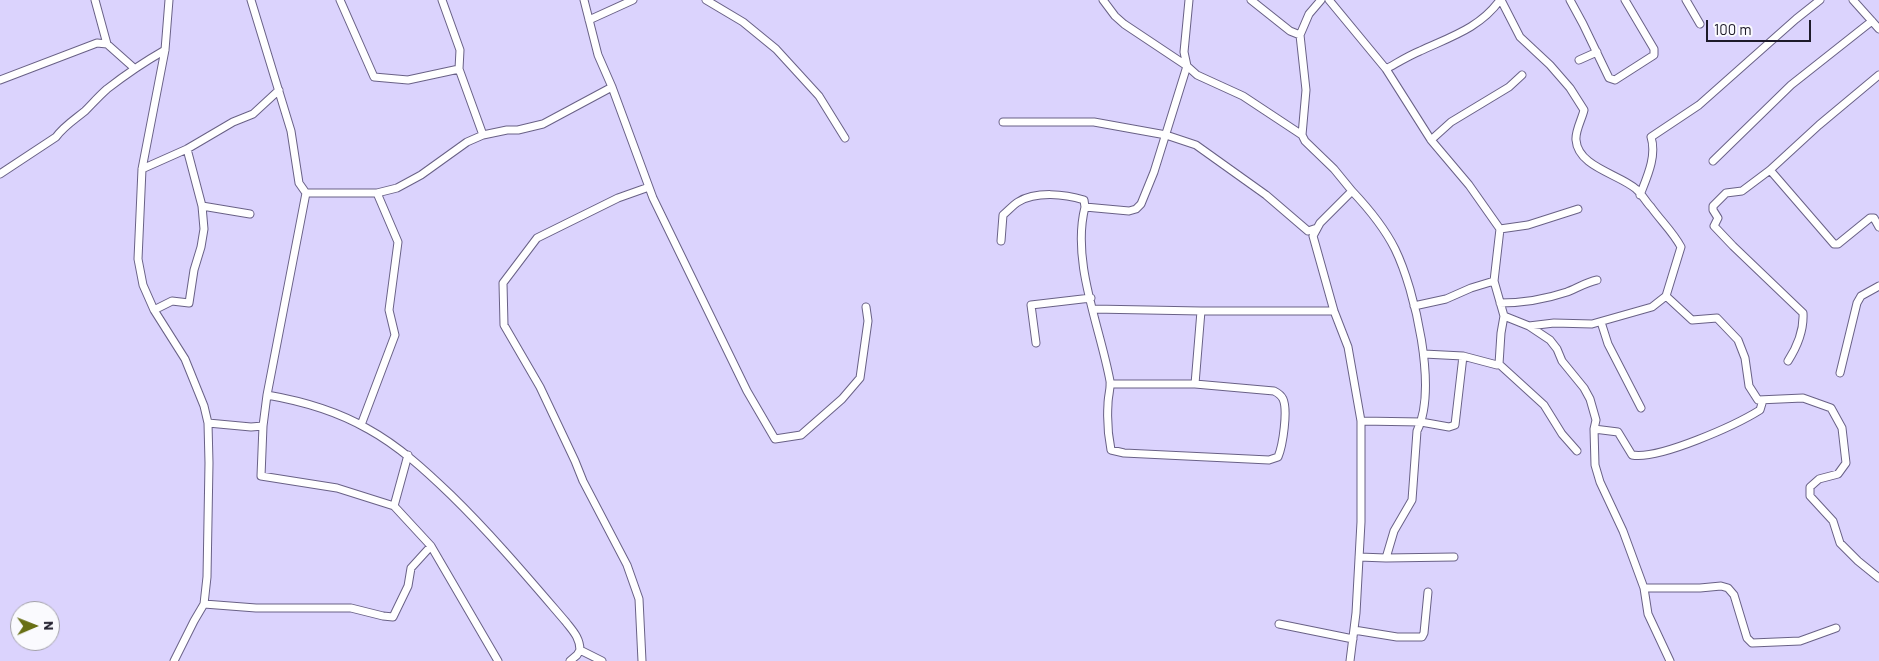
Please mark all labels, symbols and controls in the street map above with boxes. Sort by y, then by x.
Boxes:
scale bar [1709,10,1814,42]
text: 100 m [1714,20,1752,38]
north arrow [10,601,60,651]
text: N [41,621,58,631]

